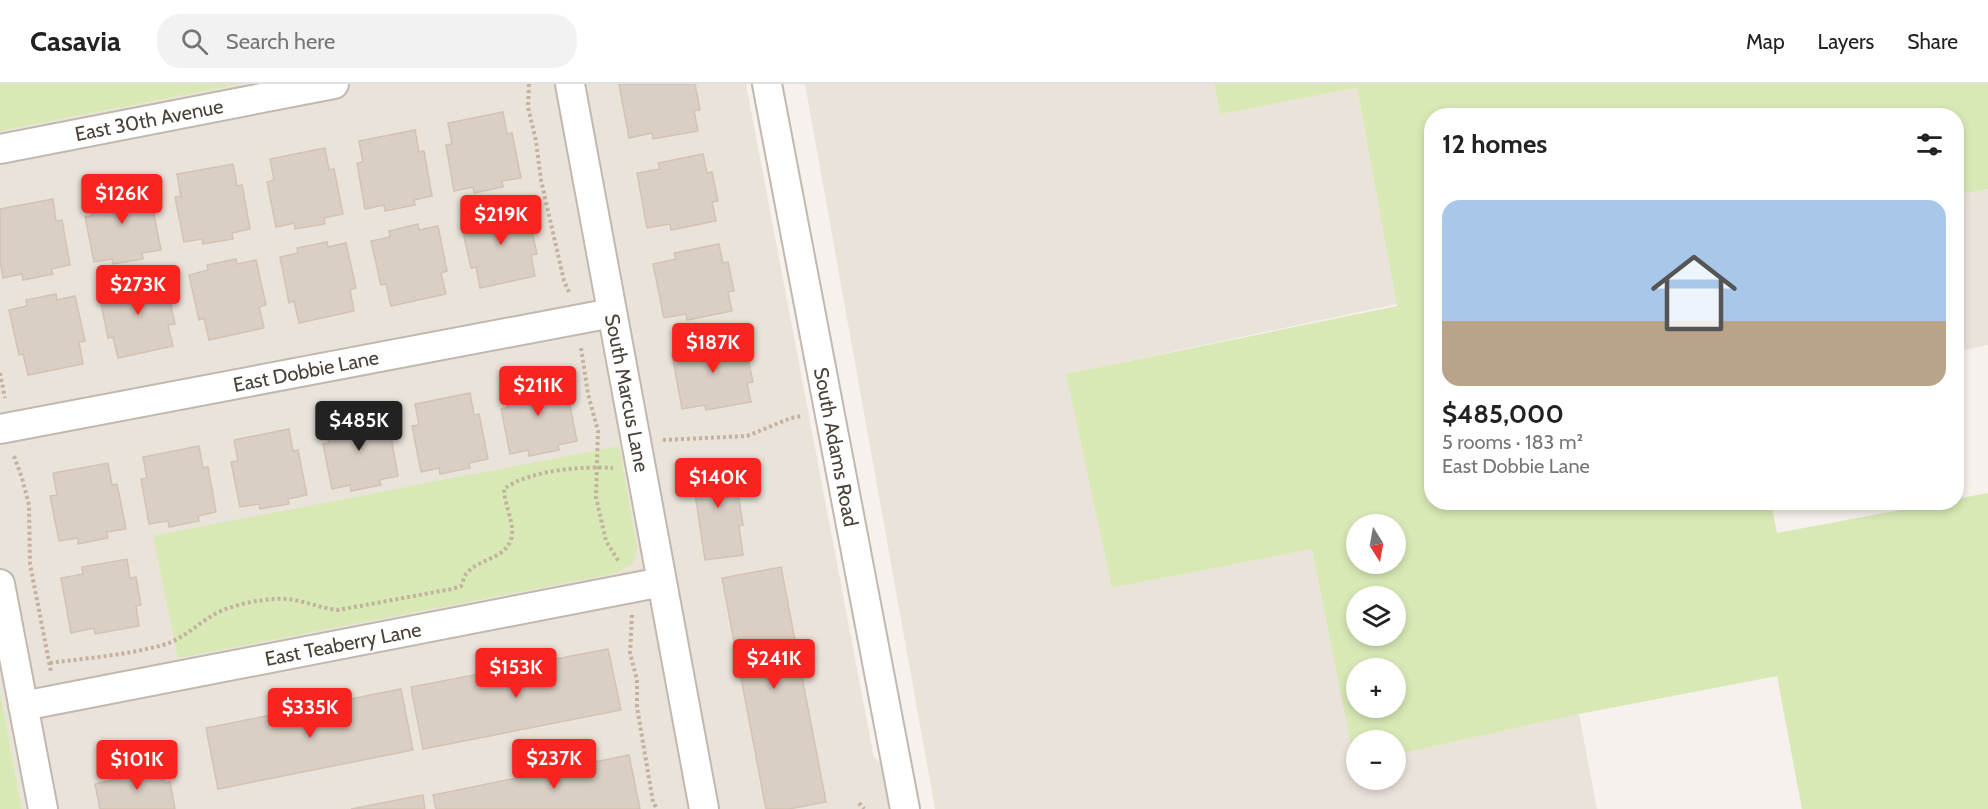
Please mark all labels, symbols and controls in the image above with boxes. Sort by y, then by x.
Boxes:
search box [157,14,577,68]
text: Casavia [30,24,121,58]
icon: search [178,25,211,58]
text: Search here [226,28,335,55]
text: Map [1746,29,1785,54]
text: Layers [1818,29,1874,54]
text: Share [1907,29,1958,54]
street label: East 30th Avenue [73,94,225,146]
text: 12 homes [1442,128,1547,160]
icon: filters [1913,128,1946,161]
pin: $126K [80,174,164,225]
text: $126K [95,181,149,205]
pin: $219K [459,195,543,246]
text: $219K [474,202,528,226]
icon: home [1640,239,1748,347]
pin: $273K [96,265,180,316]
text: $273K [110,272,166,296]
street label: South Marcus Lane [600,312,654,474]
pin: $187K [671,323,755,374]
text: $187K [686,330,740,354]
street label: East Dobbie Lane [231,345,381,397]
street label: South Adams Road [809,365,863,529]
pin: $211K [496,366,580,417]
text: $211K [513,373,563,397]
text: $485,000 [1442,398,1564,430]
pin: $485K [317,401,401,452]
text: $485K [329,408,389,432]
text: 5 rooms · 183 m² [1442,430,1583,454]
text: East Dobbie Lane [1442,454,1590,478]
pin: $140K [676,458,760,509]
text: $140K [689,465,747,489]
north arrow [1346,514,1406,574]
map controls [1346,514,1406,790]
button: layers [1346,586,1406,646]
street label: East Teaberry Lane [263,617,423,671]
pin: $241K [732,639,816,690]
text: $241K [747,646,801,670]
pin: $153K [474,648,558,699]
text: $153K [489,655,543,679]
button: + [1346,658,1406,718]
pin: $335K [268,688,352,739]
text: $335K [282,695,338,719]
button: − [1346,730,1406,790]
pin: $237K [512,739,596,790]
pin: $101K [95,740,179,791]
text: $237K [526,746,582,770]
text: $101K [110,747,164,771]

